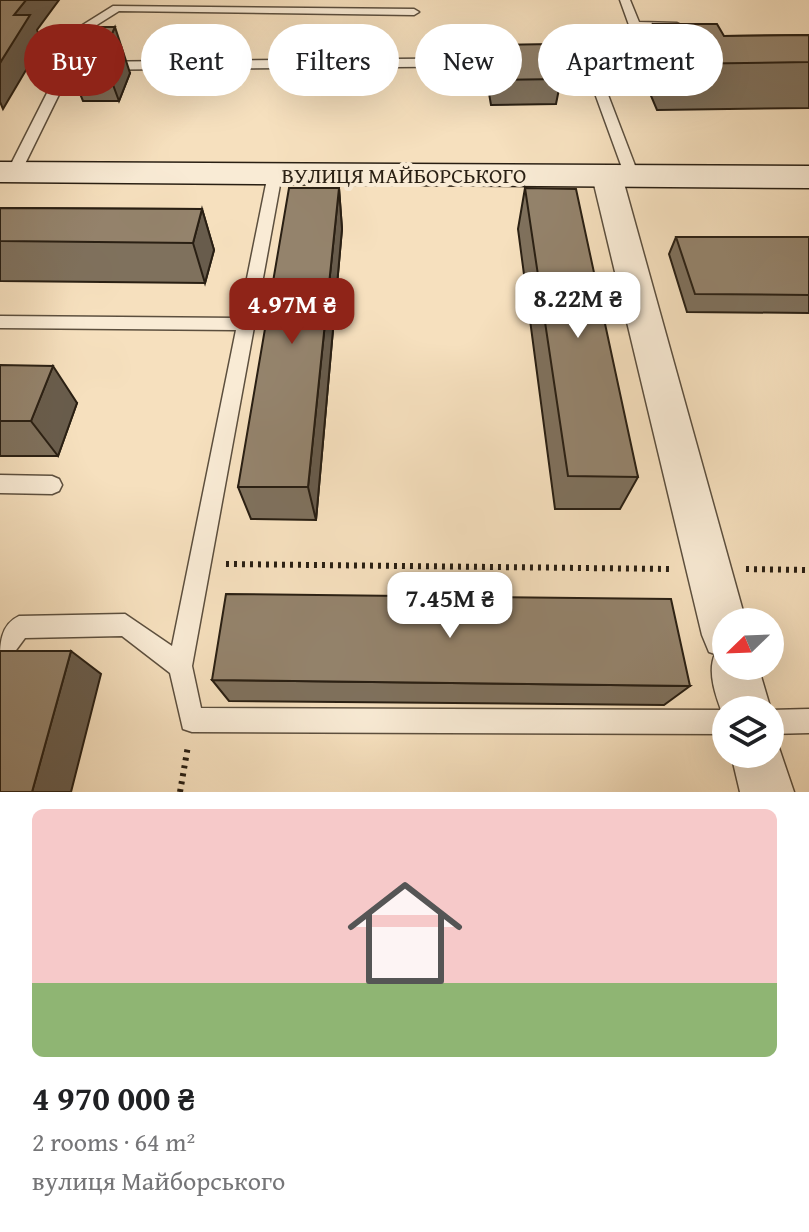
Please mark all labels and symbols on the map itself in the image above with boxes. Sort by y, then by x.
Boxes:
street label: ВУЛИЦЯ МАЙБОРСЬКОГО [282,159,526,191]
pin: 8.22M ₴ [504,272,652,340]
pin: 4.97M ₴ [218,278,366,346]
pin: 7.45M ₴ [376,572,524,640]
north arrow [712,608,784,680]

